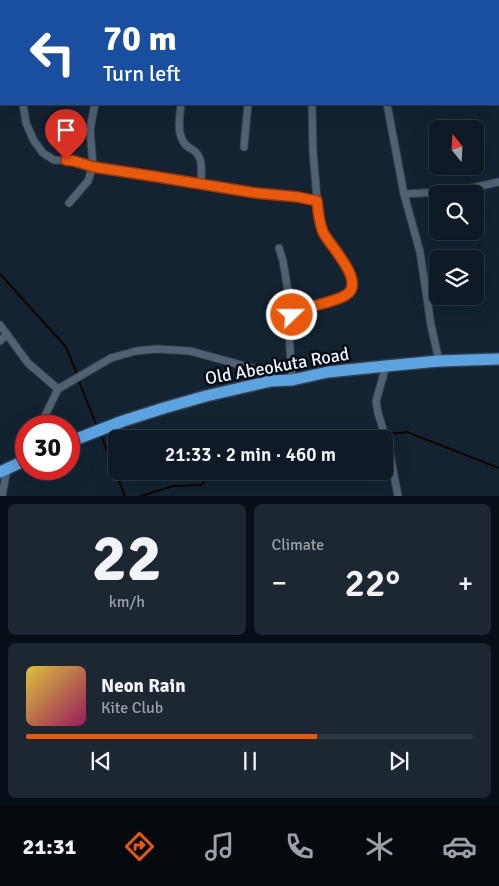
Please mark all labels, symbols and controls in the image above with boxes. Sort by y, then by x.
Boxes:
text: 70 m [103,17,177,60]
icon: left [20,20,85,85]
text: Turn left [103,60,181,87]
pin [45,109,87,160]
icon: arrive [52,116,80,144]
north arrow [429,120,484,175]
map controls [429,120,484,305]
button: search [429,185,484,240]
button: layers [429,250,484,305]
position arrow [265,288,317,340]
street label: Old Abeokuta Road [203,343,351,389]
speed limit sign: 30 [15,415,80,480]
text: 21:33 · 2 min · 460 m [165,443,336,467]
text: 22 [92,519,162,599]
text: Climate [272,535,324,555]
text: 22° [344,560,400,607]
text: − [272,566,287,600]
text: + [458,566,473,600]
text: km/h [109,592,145,612]
text: Neon Rain [101,674,186,698]
text: Kite Club [101,698,163,718]
icon: previous [87,747,115,775]
icon: pause [236,747,264,775]
icon: next [385,747,413,775]
icon: directions [122,829,157,864]
icon: music [202,829,237,864]
icon: phone [282,829,317,864]
icon: climate [362,829,397,864]
icon: car [442,829,477,864]
text: 21:31 [23,833,77,860]

